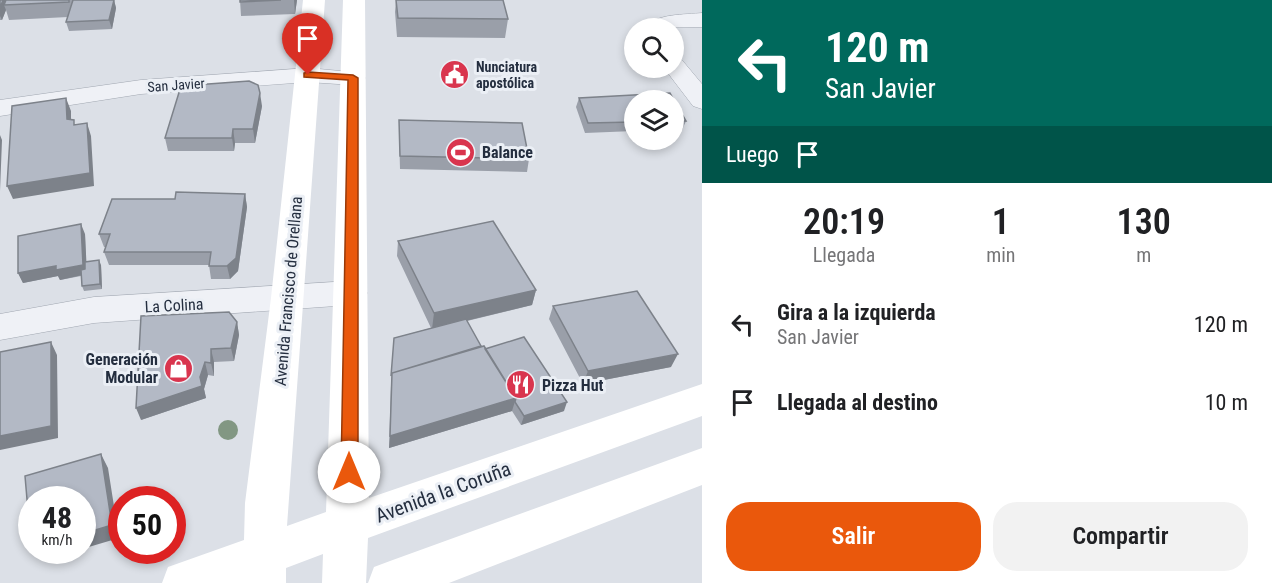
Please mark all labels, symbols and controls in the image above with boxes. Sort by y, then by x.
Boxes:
pin [282,13,333,75]
map controls [624,18,684,150]
button: search [624,18,684,78]
icon: arrive [291,22,324,55]
text: 120 m [825,23,930,72]
icon: left [726,24,804,102]
public building icon: Nunciatura apostólica [439,59,471,91]
place label: Nunciatura apostólica [476,59,538,91]
text: San Javier [825,73,936,105]
street label: San Javier [147,75,205,95]
button: layers [624,90,684,150]
sports icon: Balance [445,136,477,168]
icon: arrive [791,138,824,171]
text: Luego [726,142,779,167]
place label: Balance [482,143,533,162]
street label: Avenida Francisco de Orellana [271,196,306,387]
text: 20:19 [803,201,885,243]
text: 1 [992,201,1010,243]
text: 130 [1117,201,1171,243]
text: Llegada [813,243,875,267]
text: min [986,243,1015,267]
text: m [1136,243,1151,267]
street label: La Colina [144,294,204,317]
text: Gira a la izquierda [777,300,936,325]
icon: left [726,308,759,341]
text: 120 m [1194,312,1248,337]
text: San Javier [777,325,859,349]
place label: Generación Modular [86,350,158,387]
shop icon: Generación Modular [163,352,195,384]
restaurant icon: Pizza Hut [505,369,537,401]
place label: Pizza Hut [542,376,604,395]
icon: arrive [726,386,759,419]
text: Llegada al destino [777,390,938,415]
text: 10 m [1205,390,1248,415]
position arrow [317,440,381,504]
street label: Avenida la Coruña [372,456,514,528]
speed limit sign: 50 [108,486,186,564]
text: 48 [42,500,72,535]
button: Salir [726,502,981,571]
button: Compartir [993,502,1248,571]
text: km/h [42,531,72,549]

